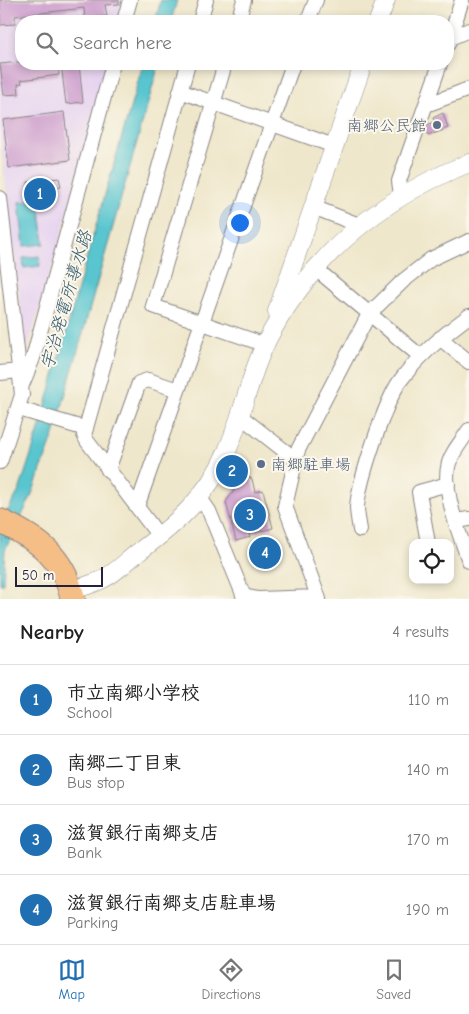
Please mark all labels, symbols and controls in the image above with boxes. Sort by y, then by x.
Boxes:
search box [15,15,454,70]
icon: search [33,29,61,57]
text: Search here [73,32,172,54]
place label: 南郷公民館 [347,117,427,135]
marker: 南郷公民館 [431,119,443,131]
pin: 1 [24,175,56,213]
your location [227,210,253,236]
water label: 宇治発電所導水路 [37,227,97,372]
pin: 2 [216,452,248,490]
place label: 南郷駐車場 [271,456,351,474]
marker: 南郷駐車場 [255,458,267,470]
pin: 3 [234,496,266,534]
pin: 4 [249,534,281,572]
map controls [409,539,454,584]
button: locate [409,539,454,584]
scale bar [15,564,102,587]
text: 50 m [22,567,54,584]
text: Nearby [20,620,84,644]
text: 4 results [392,623,449,641]
text: 市立南郷小学校 [67,682,200,704]
text: 1 [33,691,39,709]
text: 110 m [408,691,449,709]
text: School [67,704,113,722]
text: 南郷二丁目東 [67,752,181,774]
text: 2 [32,761,40,779]
text: 140 m [407,761,449,779]
text: Bus stop [67,774,125,792]
text: 滋賀銀行南郷支店 [67,822,219,844]
text: 3 [32,831,40,849]
text: 170 m [407,831,449,849]
text: Bank [67,844,102,862]
text: 滋賀銀行南郷支店駐車場 [67,892,276,914]
text: 4 [32,901,40,919]
text: 190 m [406,901,449,919]
text: Parking [67,914,119,932]
tab: Map [58,956,86,1003]
tab: Directions [201,956,261,1003]
tab: Saved [376,956,411,1003]

